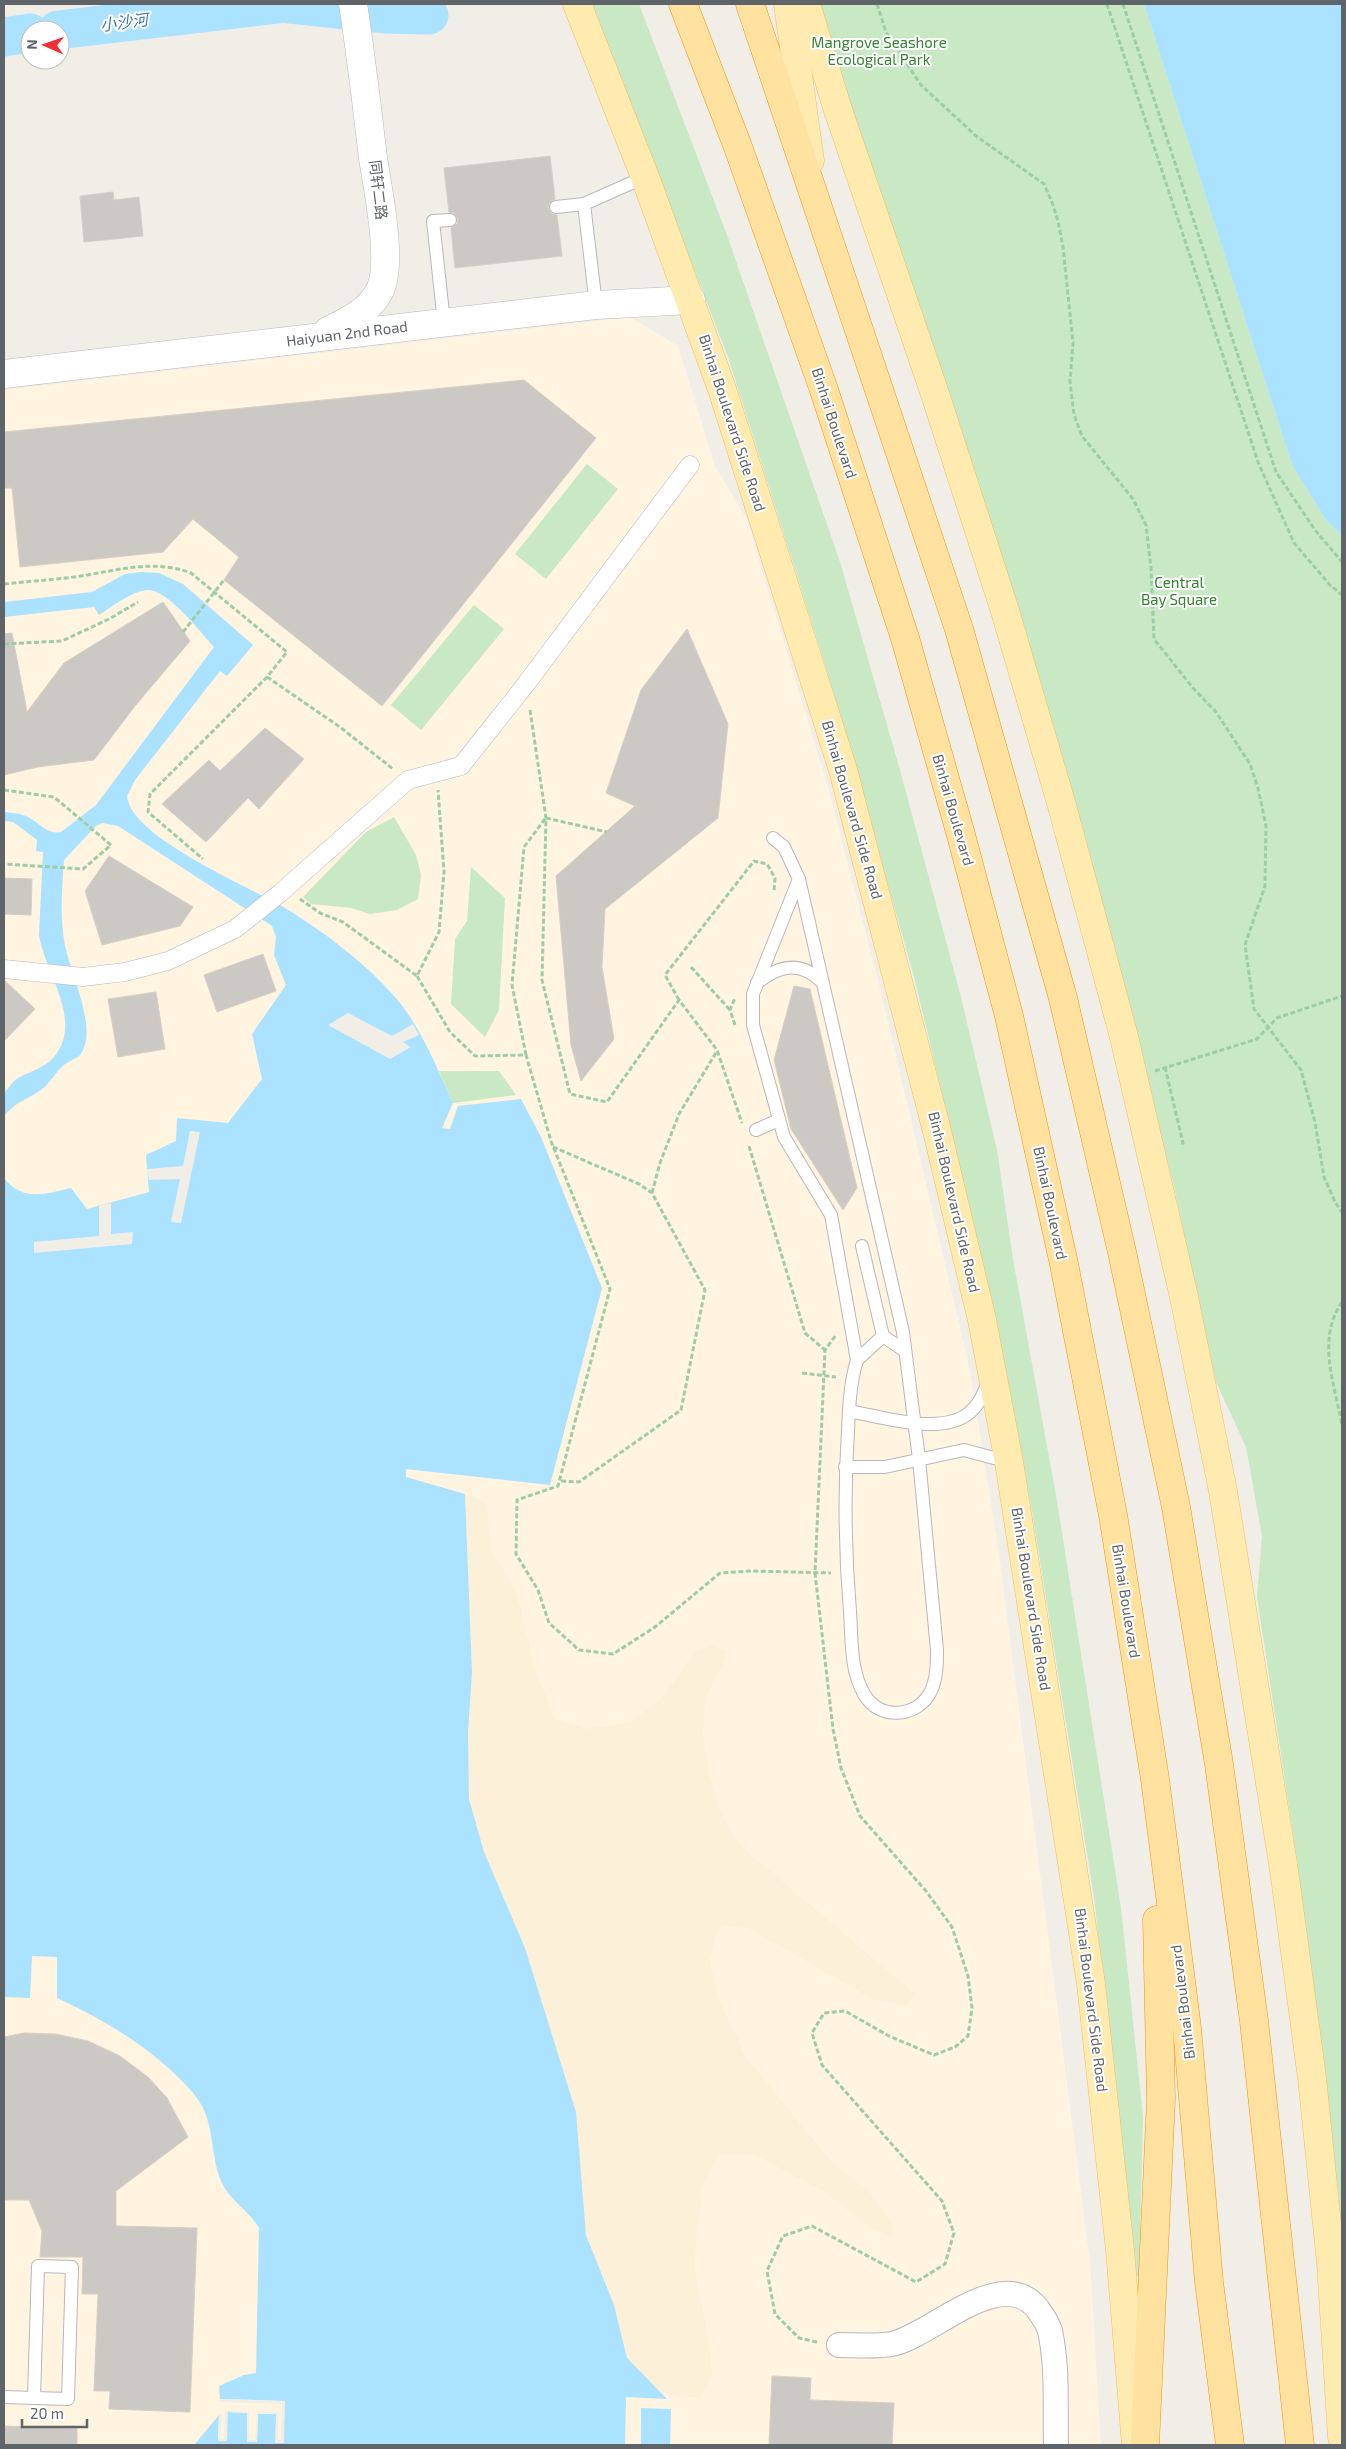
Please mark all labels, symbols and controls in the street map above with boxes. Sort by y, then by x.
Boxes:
water label: 小沙河 [99,9,152,34]
north arrow [20,20,70,70]
park label: Mangrove Seashore Ecological Park [811,33,947,68]
text: N [23,39,40,50]
street label: 同轩二路 [366,159,392,221]
street label: Haiyuan 2nd Road [285,317,409,349]
street label: Binhai Boulevard Side Road [696,332,770,514]
street label: Binhai Boulevard [809,365,861,480]
park label: Central Bay Square [1141,573,1217,608]
street label: Binhai Boulevard Side Road [819,718,887,901]
street label: Binhai Boulevard [929,752,978,868]
street label: Binhai Boulevard Side Road [925,1110,985,1294]
street label: Binhai Boulevard [1030,1145,1072,1261]
street label: Binhai Boulevard Side Road [1009,1506,1055,1692]
street label: Binhai Boulevard [1109,1543,1145,1659]
street label: Binhai Boulevard Side Road [1072,1907,1112,2093]
street label: Binhai Boulevard [1166,1944,1198,2060]
scale bar [22,2396,88,2428]
text: 20 m [30,2404,64,2422]

